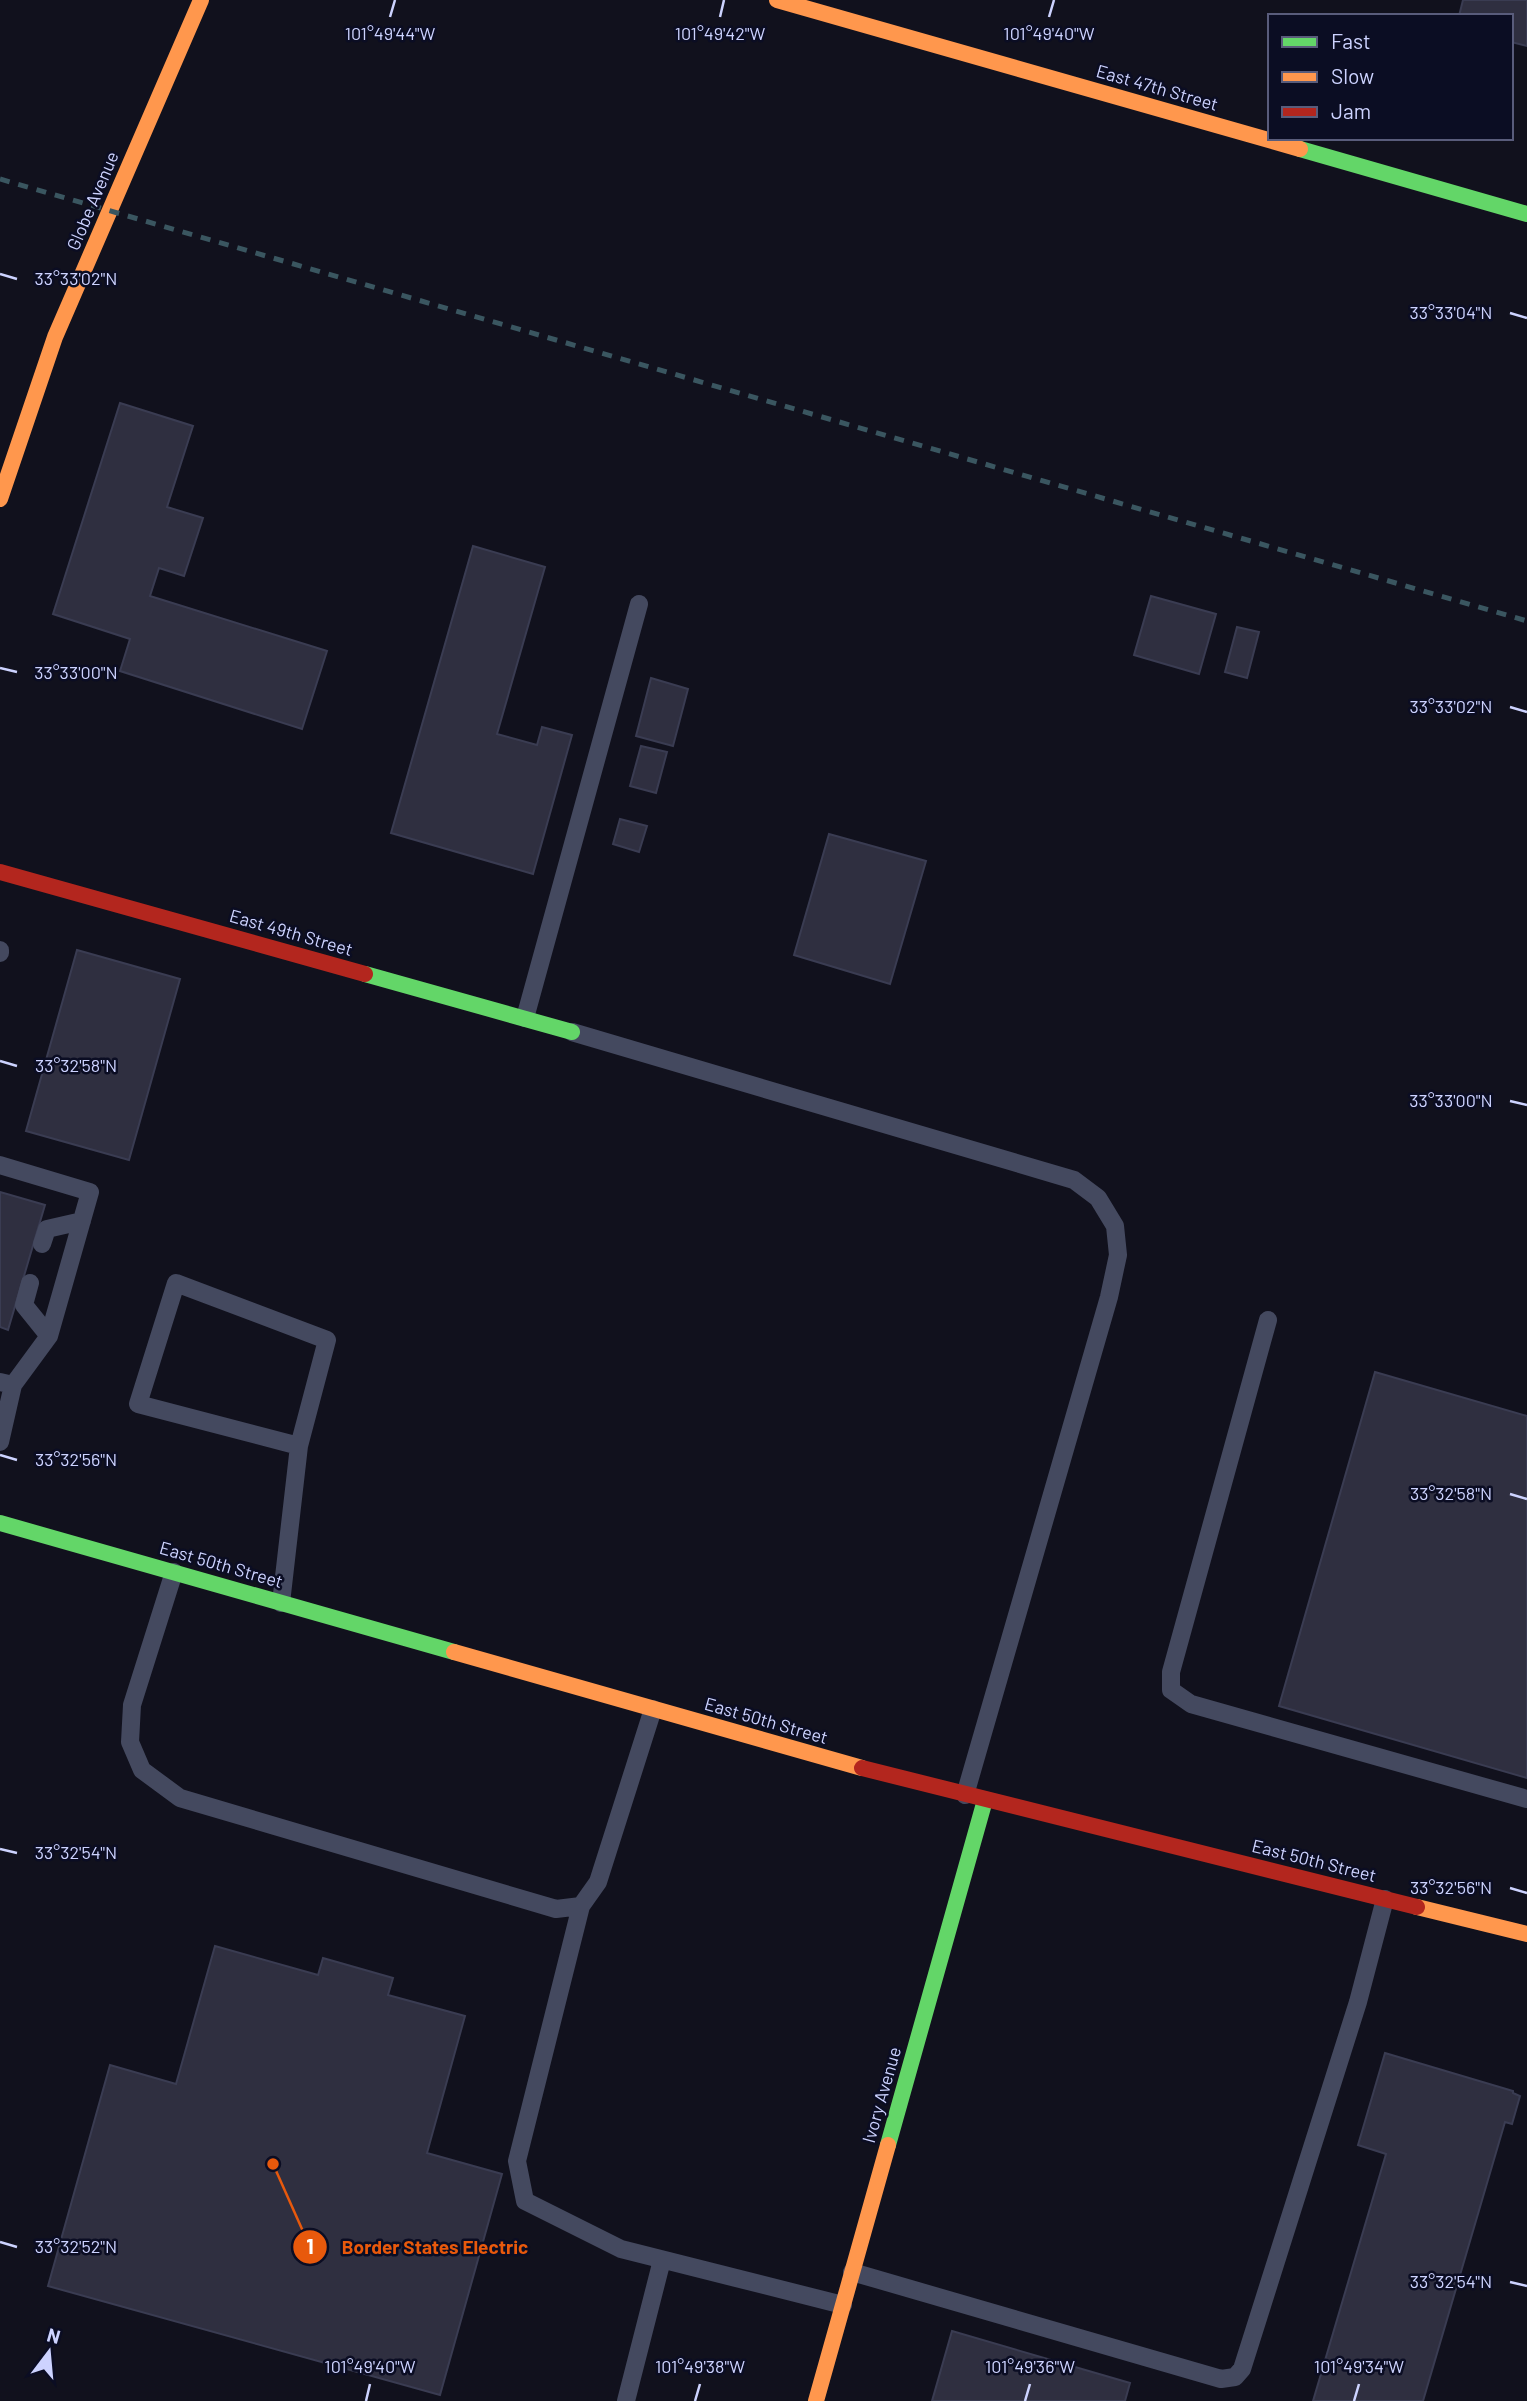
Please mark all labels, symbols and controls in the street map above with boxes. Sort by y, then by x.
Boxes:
legend [1268,14,1513,140]
text: 101°49'44"W [345,22,436,44]
text: 101°49'42"W [675,22,766,44]
text: 101°49'40"W [1003,22,1095,44]
text: Fast [1331,28,1371,53]
street label: East 47th Street [1094,59,1221,115]
text: Slow [1331,63,1374,88]
text: Jam [1331,98,1371,123]
street label: Globe Avenue [61,148,123,253]
text: 33°33'02"N [34,267,118,289]
text: 33°33'04"N [1409,301,1493,323]
text: 33°33'00"N [34,661,118,683]
text: 33°33'02"N [1409,695,1493,717]
street label: East 49th Street [227,904,355,960]
text: 33°32'58"N [35,1054,117,1076]
text: 33°33'00"N [1409,1089,1493,1111]
text: 33°32'56"N [35,1448,117,1470]
text: 33°32'58"N [1410,1482,1492,1504]
street label: East 50th Street [157,1536,285,1592]
street label: East 50th Street [702,1692,830,1748]
street label: East 50th Street [1250,1834,1379,1886]
text: 33°32'54"N [35,1841,117,1863]
text: 33°32'56"N [1410,1876,1492,1898]
street label: Ivory Avenue [857,2044,905,2145]
callout: Border States Electric [292,2227,542,2267]
text: 1 [306,2233,314,2258]
text: 33°32'52"N [35,2235,117,2257]
text: Border States Electric [342,2235,528,2258]
text: 33°32'54"N [1410,2270,1492,2292]
north arrow [14,2317,84,2387]
text: N [45,2322,63,2348]
text: 101°49'40"W [324,2355,416,2377]
text: 101°49'38"W [655,2355,745,2377]
text: 101°49'36"W [985,2355,1075,2377]
text: 101°49'34"W [1314,2355,1404,2377]

